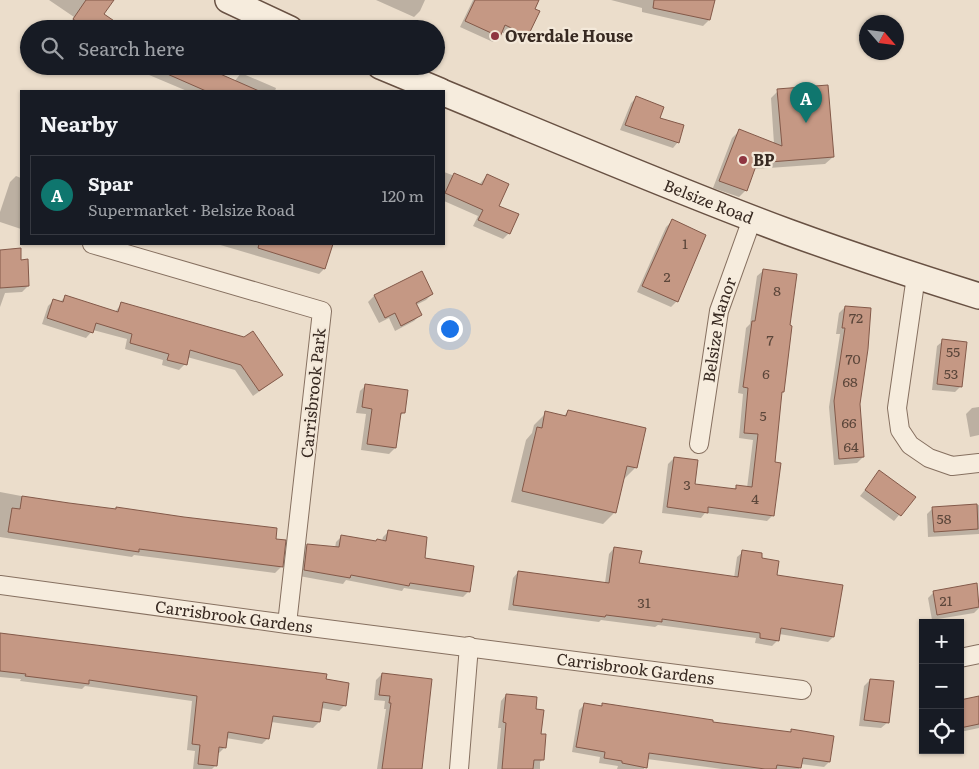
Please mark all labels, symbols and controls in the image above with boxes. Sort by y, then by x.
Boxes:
north arrow [859,15,904,60]
search box [20,20,445,75]
place label: Overdale House [505,23,633,47]
marker: Overdale House [489,30,501,42]
icon: search [38,34,66,62]
text: Search here [78,34,185,62]
pin: A [790,82,822,123]
text: Nearby [40,107,118,138]
place label: BP [753,147,775,171]
marker: BP [737,154,749,166]
text: Spar [88,169,133,197]
street label: Belsize Road [660,172,758,229]
text: A [51,183,63,207]
text: 120 m [381,183,424,207]
text: Supermarket · Belsize Road [88,197,295,221]
house number: 1 [682,233,688,253]
house number: 2 [663,266,671,286]
street label: Belsize Manor [695,273,741,384]
house number: 8 [773,280,781,300]
house number: 72 [849,307,863,327]
your location [437,316,463,342]
street label: Carrisbrook Park [293,327,331,459]
house number: 7 [766,329,774,349]
house number: 55 [946,341,960,361]
house number: 70 [845,348,861,368]
house number: 6 [762,363,770,383]
house number: 53 [944,363,958,383]
house number: 68 [842,371,858,391]
house number: 5 [759,405,767,425]
house number: 66 [841,412,857,432]
house number: 64 [843,436,859,456]
house number: 3 [683,474,691,494]
house number: 4 [751,488,759,508]
house number: 58 [937,508,952,528]
house number: 21 [940,590,953,610]
house number: 31 [637,592,651,612]
street label: Carrisbrook Gardens [154,593,314,638]
map controls [919,619,964,754]
button: + [919,619,964,664]
street label: Carrisbrook Gardens [555,646,716,690]
button: − [919,664,964,709]
button: locate [919,709,964,754]

